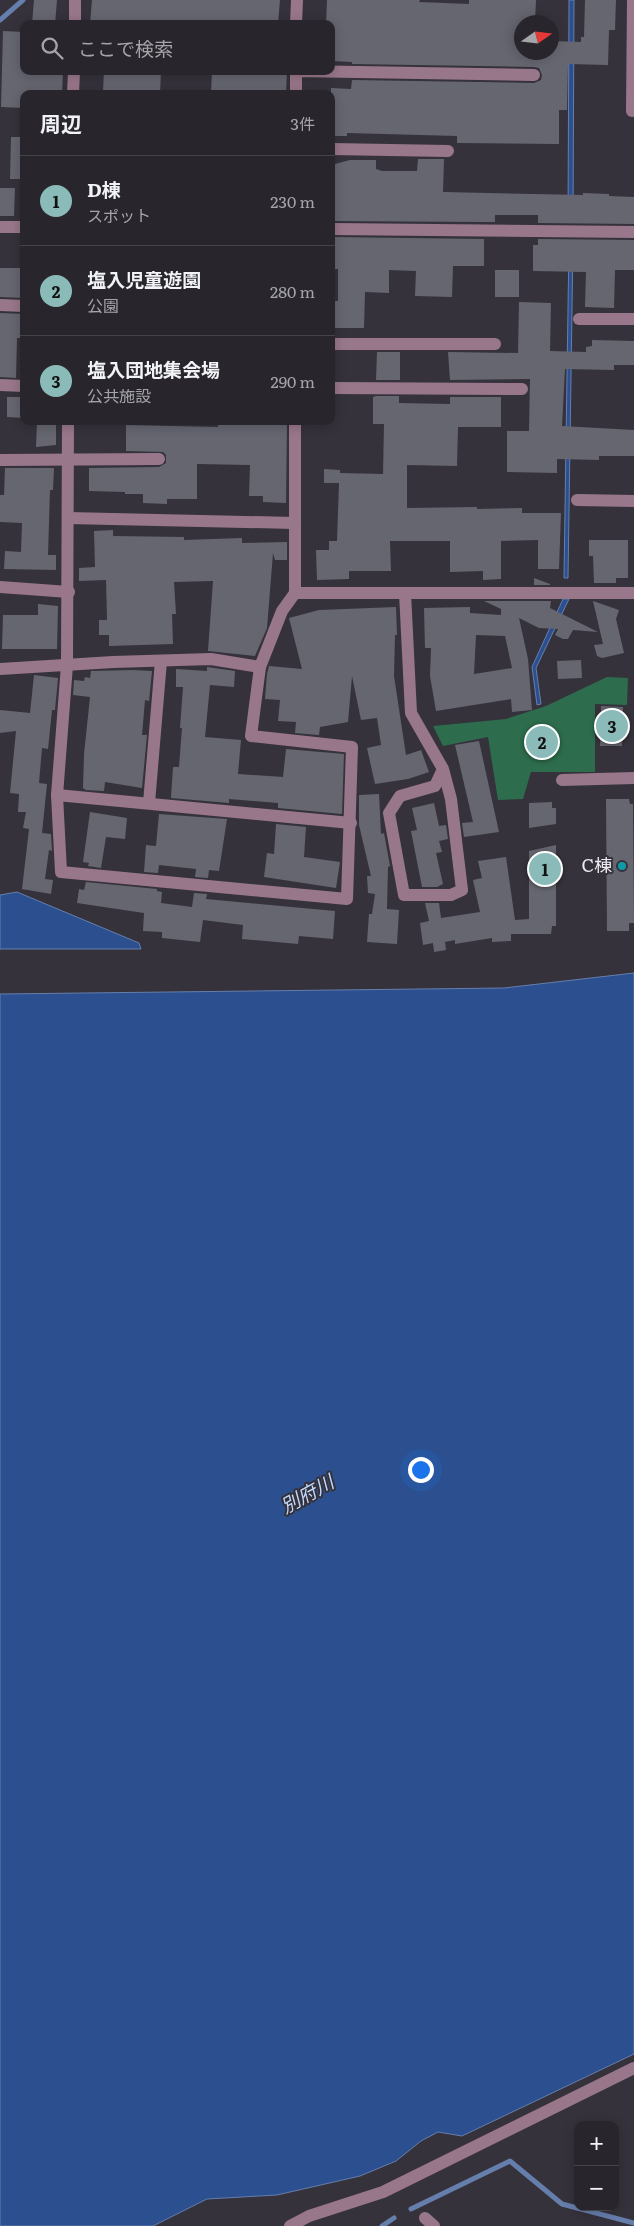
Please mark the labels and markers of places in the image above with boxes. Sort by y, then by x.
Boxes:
pin: 3 [596,707,628,745]
pin: 2 [526,723,558,761]
pin: 1 [529,850,561,888]
place label: C棟 [581,851,612,878]
marker: C棟 [616,860,628,872]

